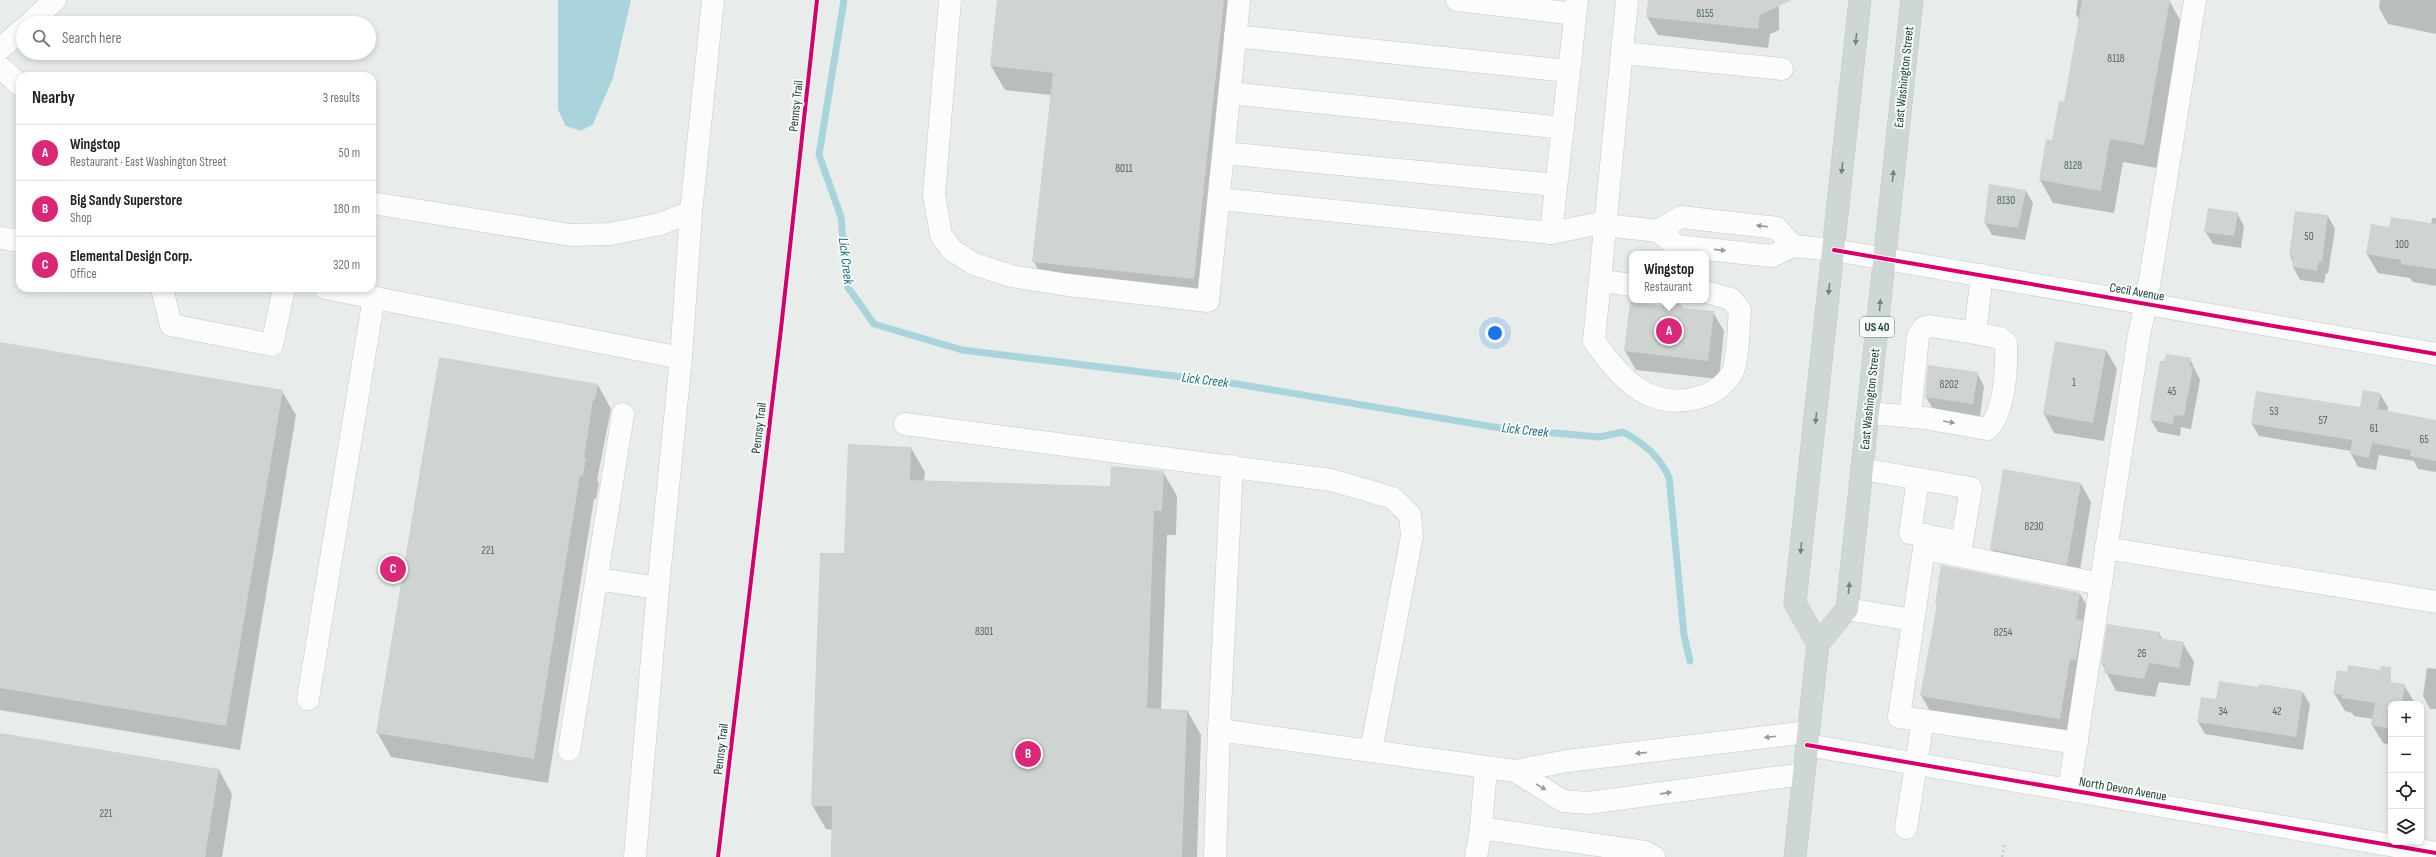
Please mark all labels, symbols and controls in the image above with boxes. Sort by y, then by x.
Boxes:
house number: 8155 [1696,7,1714,20]
search box [16,16,376,60]
street label: East Washington Street [1891,26,1917,128]
icon: search [30,27,52,49]
text: Search here [62,29,122,48]
one-way arrow [1853,33,1859,45]
house number: 8118 [2107,52,2125,65]
street label: Pennsy Trail [785,80,807,132]
text: Nearby [32,88,75,108]
text: 3 results [323,90,360,106]
text: Wingstop [70,135,120,154]
text: A [42,145,48,161]
text: 50 m [339,145,360,161]
text: Restaurant · East Washington Street [70,154,227,170]
house number: 8128 [2064,159,2082,172]
house number: 8011 [1115,162,1133,175]
one-way arrow [1839,162,1846,174]
one-way arrow [1890,170,1896,182]
text: Big Sandy Superstore [70,191,182,210]
house number: 8130 [1997,194,2015,207]
text: B [42,201,48,217]
text: 180 m [334,201,360,217]
text: Shop [70,210,92,226]
one-way arrow [1756,223,1768,230]
house number: 50 [2304,230,2314,243]
water label: Lick Creek [835,237,857,286]
house number: 100 [2395,238,2409,251]
text: Elemental Design Corp. [70,247,192,266]
one-way arrow [1714,247,1726,254]
popup [1629,251,1709,303]
text: C [42,257,48,273]
text: 320 m [333,257,360,273]
text: Wingstop [1644,260,1694,279]
text: Office [70,266,97,282]
text: Restaurant [1644,279,1692,295]
street label: Cecil Avenue [2108,279,2166,305]
one-way arrow [1826,283,1833,295]
one-way arrow [1876,299,1883,311]
pin: A [1656,316,1682,346]
road number: US 40 [1860,317,1894,337]
your location [1485,323,1505,343]
street label: East Washington Street [1857,348,1883,450]
water label: Lick Creek [1181,369,1230,391]
house number: 1 [2072,376,2076,389]
house number: 8202 [1940,378,1959,391]
house number: 45 [2167,385,2177,398]
street label: Pennsy Trail [748,402,770,454]
house number: 53 [2269,405,2279,418]
one-way arrow [1812,412,1819,424]
house number: 57 [2319,414,2328,427]
water label: Lick Creek [1501,419,1550,441]
one-way arrow [1943,420,1955,426]
house number: 61 [2370,422,2378,435]
house number: 65 [2419,433,2429,446]
house number: 8230 [2024,520,2044,533]
one-way arrow [1798,542,1805,554]
house number: 221 [482,544,495,557]
pin: C [380,554,406,584]
one-way arrow [1846,582,1852,594]
house number: 8301 [975,625,993,638]
house number: 8254 [1994,626,2013,639]
house number: 26 [2137,647,2147,660]
map controls [2388,701,2424,845]
button: + [2388,701,2424,737]
house number: 34 [2218,705,2228,718]
house number: 42 [2272,705,2282,718]
street label: Pennsy Trail [710,723,732,775]
one-way arrow [1764,733,1776,740]
button: − [2388,737,2424,773]
pin: B [1015,739,1041,769]
one-way arrow [1635,750,1647,756]
street label: North Devon Avenue [2078,773,2168,805]
button: locate [2388,773,2424,809]
one-way arrow [1536,783,1546,791]
one-way arrow [1660,789,1672,796]
house number: 221 [100,807,113,820]
button: layers [2388,809,2424,845]

